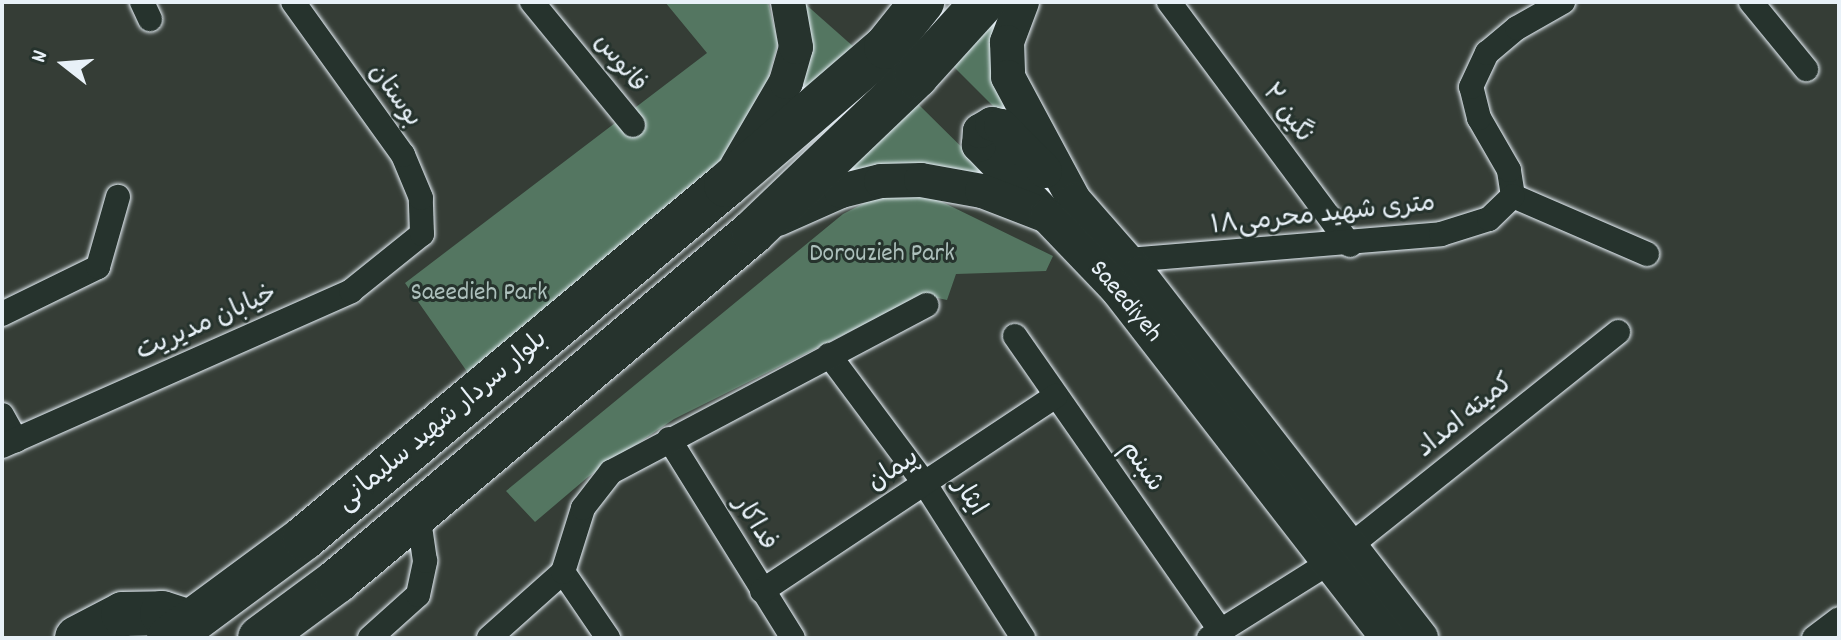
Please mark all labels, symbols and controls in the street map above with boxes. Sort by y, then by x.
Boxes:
north arrow [24,24,104,104]
street label: فانوس [586,28,652,100]
text: N [24,47,57,67]
street label: بوستان [361,58,427,134]
street label: نگین ۲ [1254,78,1318,150]
street label: ۱۸متری شهید محرمی [1209,189,1437,243]
park label: Dorouzieh Park [809,239,955,271]
street label: Saeediyeh [1082,255,1168,349]
park label: Saeedieh Park [410,278,548,310]
street label: خیابان مدیریت [132,279,282,369]
street label: بلوار سردار شهید سلیمانی [332,325,554,519]
street label: کمیته امداد [1411,368,1521,466]
street label: شبنم [1112,435,1170,499]
street label: پیمان [862,443,926,499]
street label: ایثار [944,473,992,523]
street label: فداکار [725,491,783,557]

